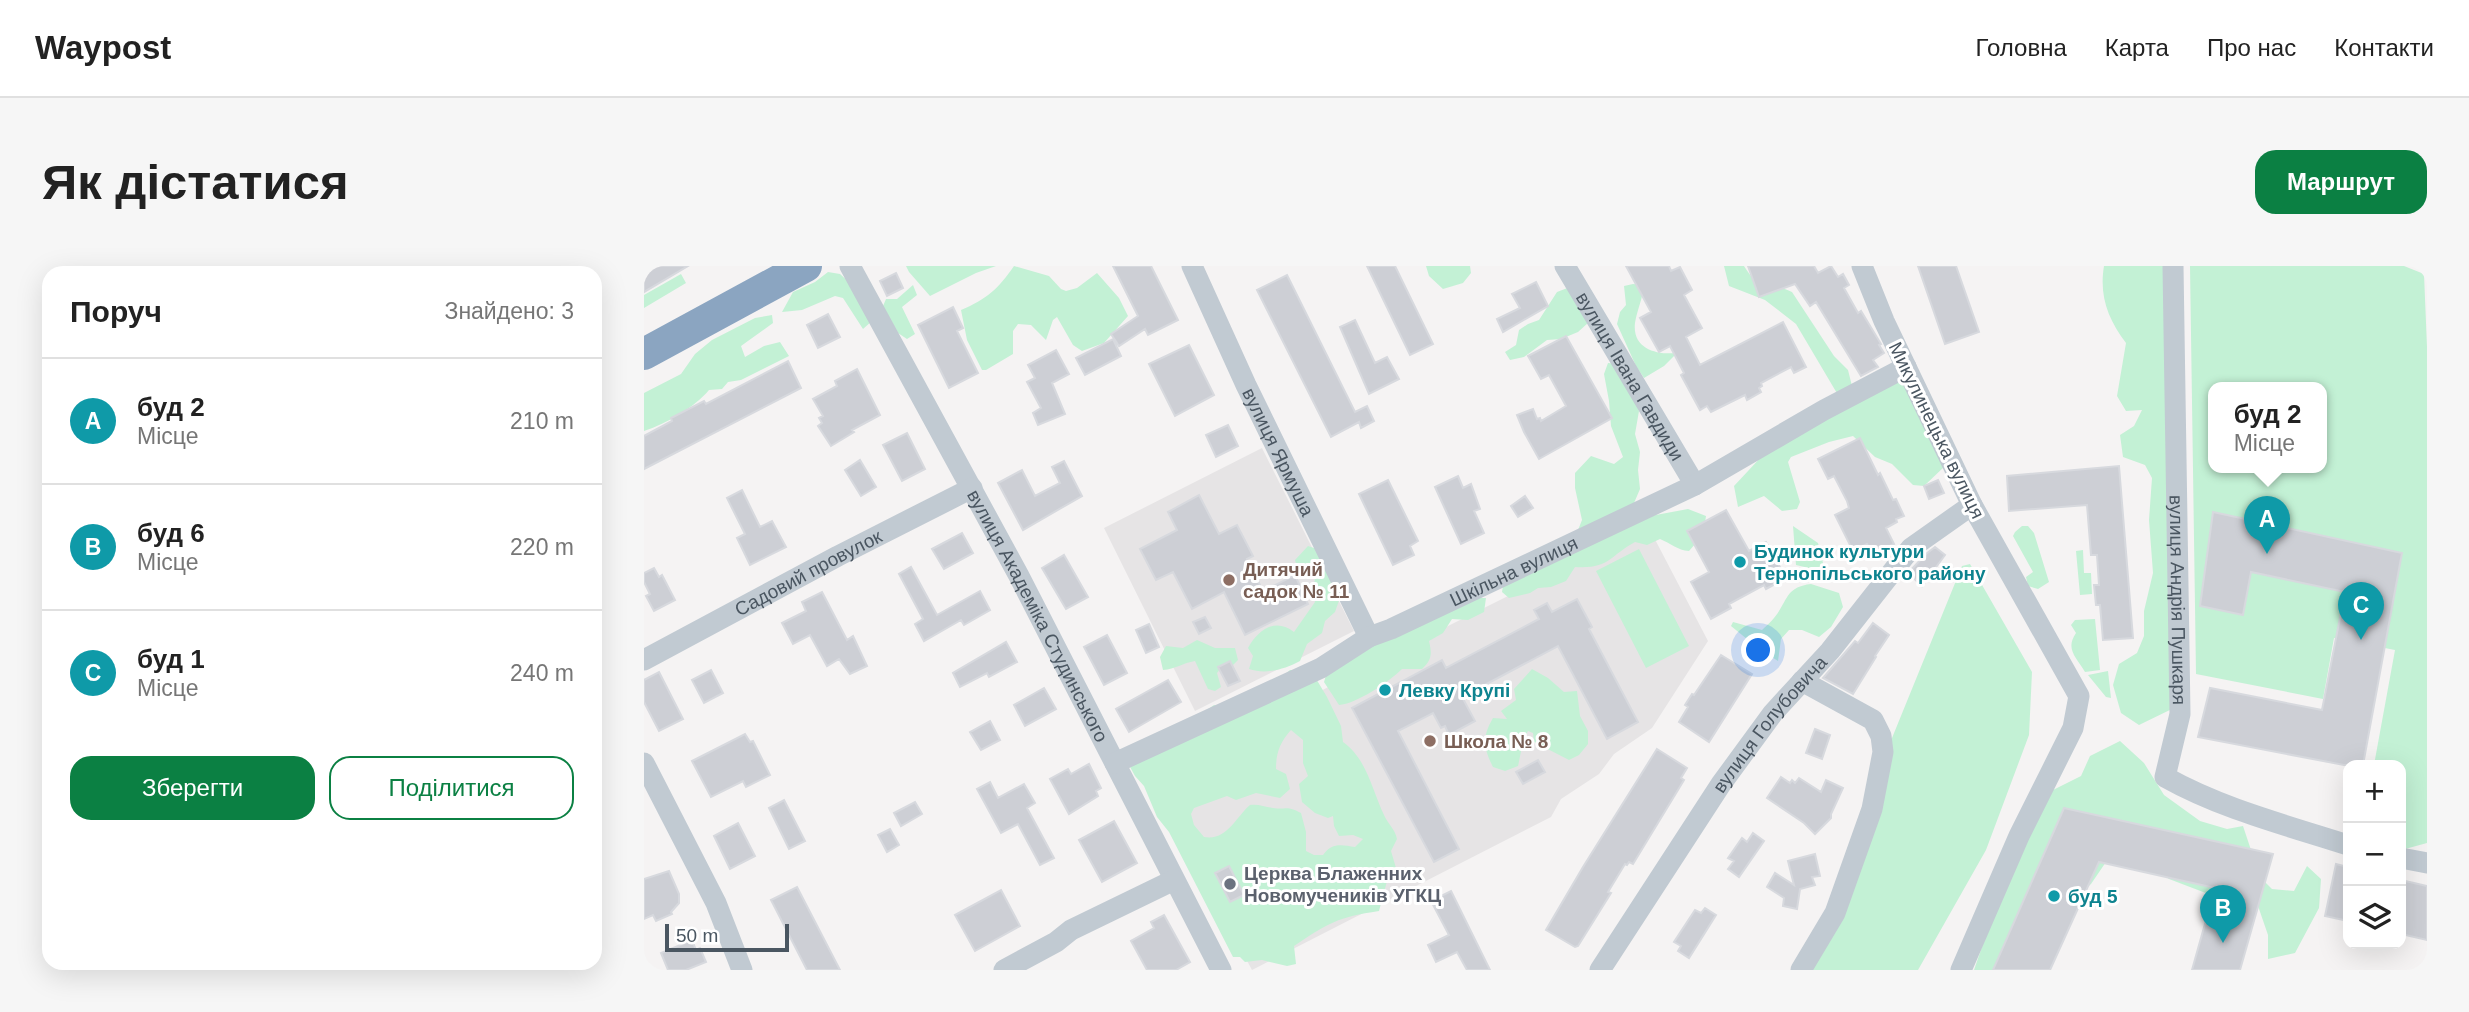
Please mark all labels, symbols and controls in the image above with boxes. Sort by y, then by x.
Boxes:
text: Waypost [35,29,171,66]
text: Головна [1976,34,2067,61]
text: Карта [2105,34,2169,61]
text: Про нас [2207,34,2296,61]
text: Контакти [2334,34,2434,61]
button: Маршрут [2255,150,2427,214]
text: Як дістатися [42,155,349,209]
street label: вулиця Івана Гавдиди [1572,288,1688,464]
text: Поруч [70,295,162,328]
text: Знайдено: 3 [444,298,574,324]
street label: Микулинецька вулиця [1885,339,1988,522]
popup [2208,382,2327,473]
street label: вулиця Ярмуша [1238,385,1318,520]
text: буд 2 [137,392,205,422]
text: буд 2 [2234,399,2301,429]
text: A [85,408,101,434]
text: 210 m [510,408,574,434]
text: Місце [137,423,198,449]
text: Місце [2234,430,2295,456]
street label: вулиця Академіка Студинського [963,486,1112,746]
street label: вулиця Андрія Пушкаря [2166,495,2190,705]
pin: A [2244,496,2290,554]
text: буд 6 [137,518,205,548]
street label: Садовий провулок [731,525,886,620]
street label: Шкільна вулиця [1446,532,1581,611]
text: B [85,534,101,560]
text: 220 m [510,534,574,560]
place label: Будинок культури Тернопільського району [1754,541,1986,584]
text: Місце [137,549,198,575]
marker: Будинок культури Тернопільського району [1732,554,1748,570]
place label: Дитячий садок № 11 [1243,559,1350,602]
marker: Дитячий садок № 11 [1221,572,1237,588]
pin: C [2338,582,2384,640]
your location [1741,633,1775,667]
text: буд 1 [137,644,205,674]
street label: вулиця Голубовича [1708,652,1831,796]
text: C [85,660,101,686]
text: 240 m [510,660,574,686]
text: Місце [137,675,198,701]
place label: Левку Крупі [1399,680,1510,701]
marker: Левку Крупі [1377,682,1393,698]
place label: Школа № 8 [1444,731,1548,752]
marker: Школа № 8 [1422,733,1438,749]
button: Зберегти [70,756,315,820]
button: Поділитися [329,756,574,820]
map controls [2343,760,2406,949]
button: + [2343,760,2406,823]
button: − [2343,823,2406,886]
place label: Церква Блаженних Новомучеників УГКЦ [1244,863,1441,906]
marker: Церква Блаженних Новомучеників УГКЦ [1222,876,1238,892]
pin: B [2200,885,2246,943]
place label: буд 5 [2068,886,2118,907]
button: layers [2343,886,2406,949]
marker: буд 5 [2046,888,2062,904]
scale bar [665,921,789,953]
text: 50 m [676,925,718,946]

